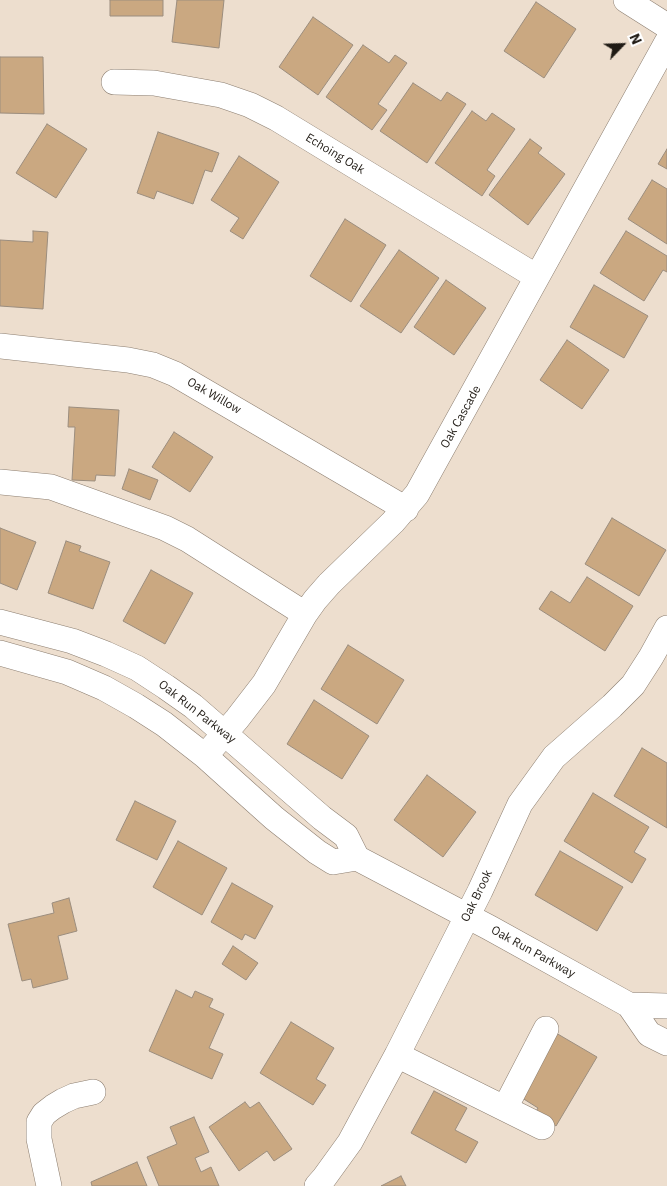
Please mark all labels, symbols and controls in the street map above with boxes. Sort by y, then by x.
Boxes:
north arrow [597,20,647,70]
text: N [625,31,646,47]
street label: Echoing Oak [303,131,367,177]
street label: Oak Willow [184,375,244,417]
street label: Oak Cascade [438,383,484,451]
street label: Oak Run Parkway [156,677,238,747]
street label: Oak Brook [458,868,496,924]
street label: Oak Run Parkway [488,923,578,981]

